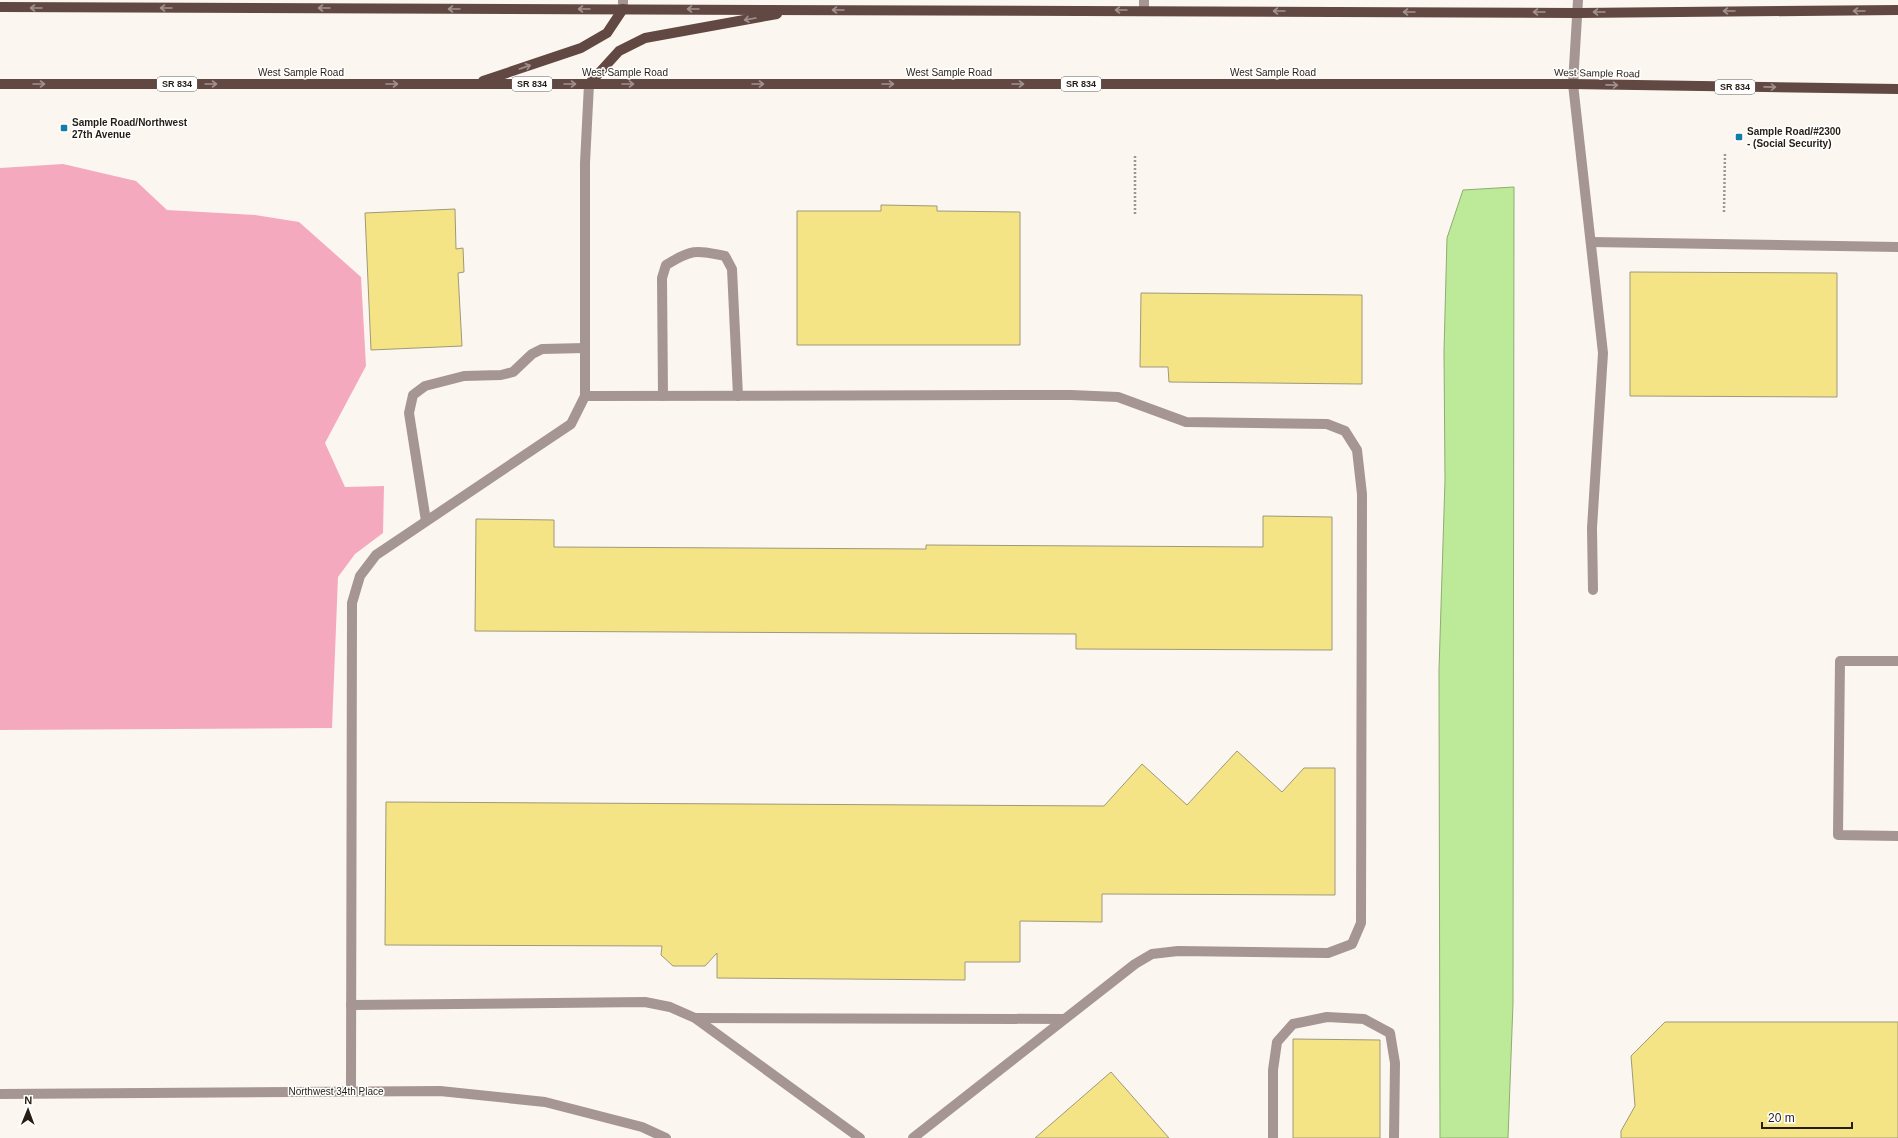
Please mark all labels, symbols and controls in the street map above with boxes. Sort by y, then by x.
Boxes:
one-way arrow [30,4,43,12]
one-way arrow [160,4,173,12]
one-way arrow [318,4,331,12]
one-way arrow [448,5,461,13]
one-way arrow [578,5,591,13]
one-way arrow [687,5,700,13]
one-way arrow [832,6,845,14]
one-way arrow [1115,6,1128,14]
one-way arrow [1273,7,1286,15]
one-way arrow [1723,7,1736,15]
one-way arrow [1853,7,1866,14]
one-way arrow [1403,8,1416,15]
one-way arrow [1533,8,1546,16]
one-way arrow [1593,8,1606,16]
one-way arrow [744,15,757,23]
one-way arrow [519,62,531,70]
street label: West Sample Road [258,67,344,78]
street label: West Sample Road [582,67,668,78]
street label: West Sample Road [906,67,992,78]
street label: West Sample Road [1230,67,1316,78]
street label: West Sample Road [1554,67,1640,79]
road number: SR 834 [157,77,197,91]
road number: SR 834 [512,77,552,91]
road number: SR 834 [1061,77,1101,91]
one-way arrow [32,80,45,88]
one-way arrow [204,80,217,88]
one-way arrow [385,80,398,88]
one-way arrow [563,80,576,88]
one-way arrow [621,80,634,88]
one-way arrow [751,80,764,88]
one-way arrow [881,80,894,88]
one-way arrow [1011,80,1024,88]
road number: SR 834 [1715,80,1755,94]
one-way arrow [1605,81,1618,89]
one-way arrow [1763,83,1776,91]
place label: Sample Road/Northwest 27th Avenue [72,117,188,140]
marker: Sample Road/Northwest 27th Avenue [59,123,69,133]
place label: Sample Road/#2300 - (Social Security) [1747,126,1841,149]
marker: Sample Road/#2300 - (Social Security) [1734,132,1744,142]
street label: Northwest 34th Place [288,1086,384,1097]
north arrow [8,1090,48,1130]
text: N [24,1094,32,1106]
scale bar [1762,1104,1852,1130]
text: 20 m [1768,1111,1795,1125]

